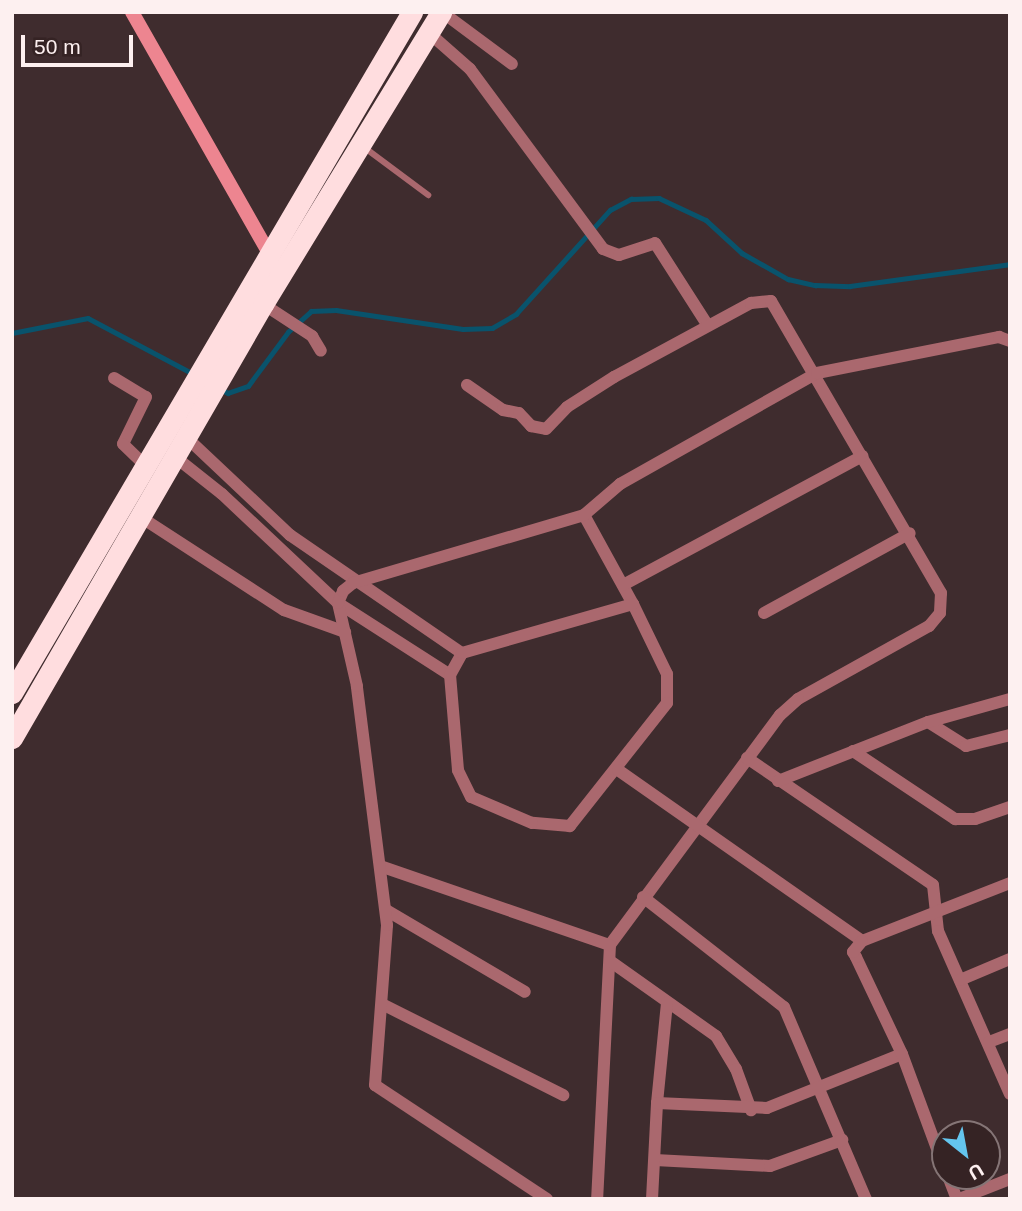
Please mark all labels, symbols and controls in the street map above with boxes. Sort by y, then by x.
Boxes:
scale bar [24,21,136,65]
text: 50 m [34,35,81,58]
north arrow [931,1120,1001,1190]
text: U [965,1159,987,1184]

